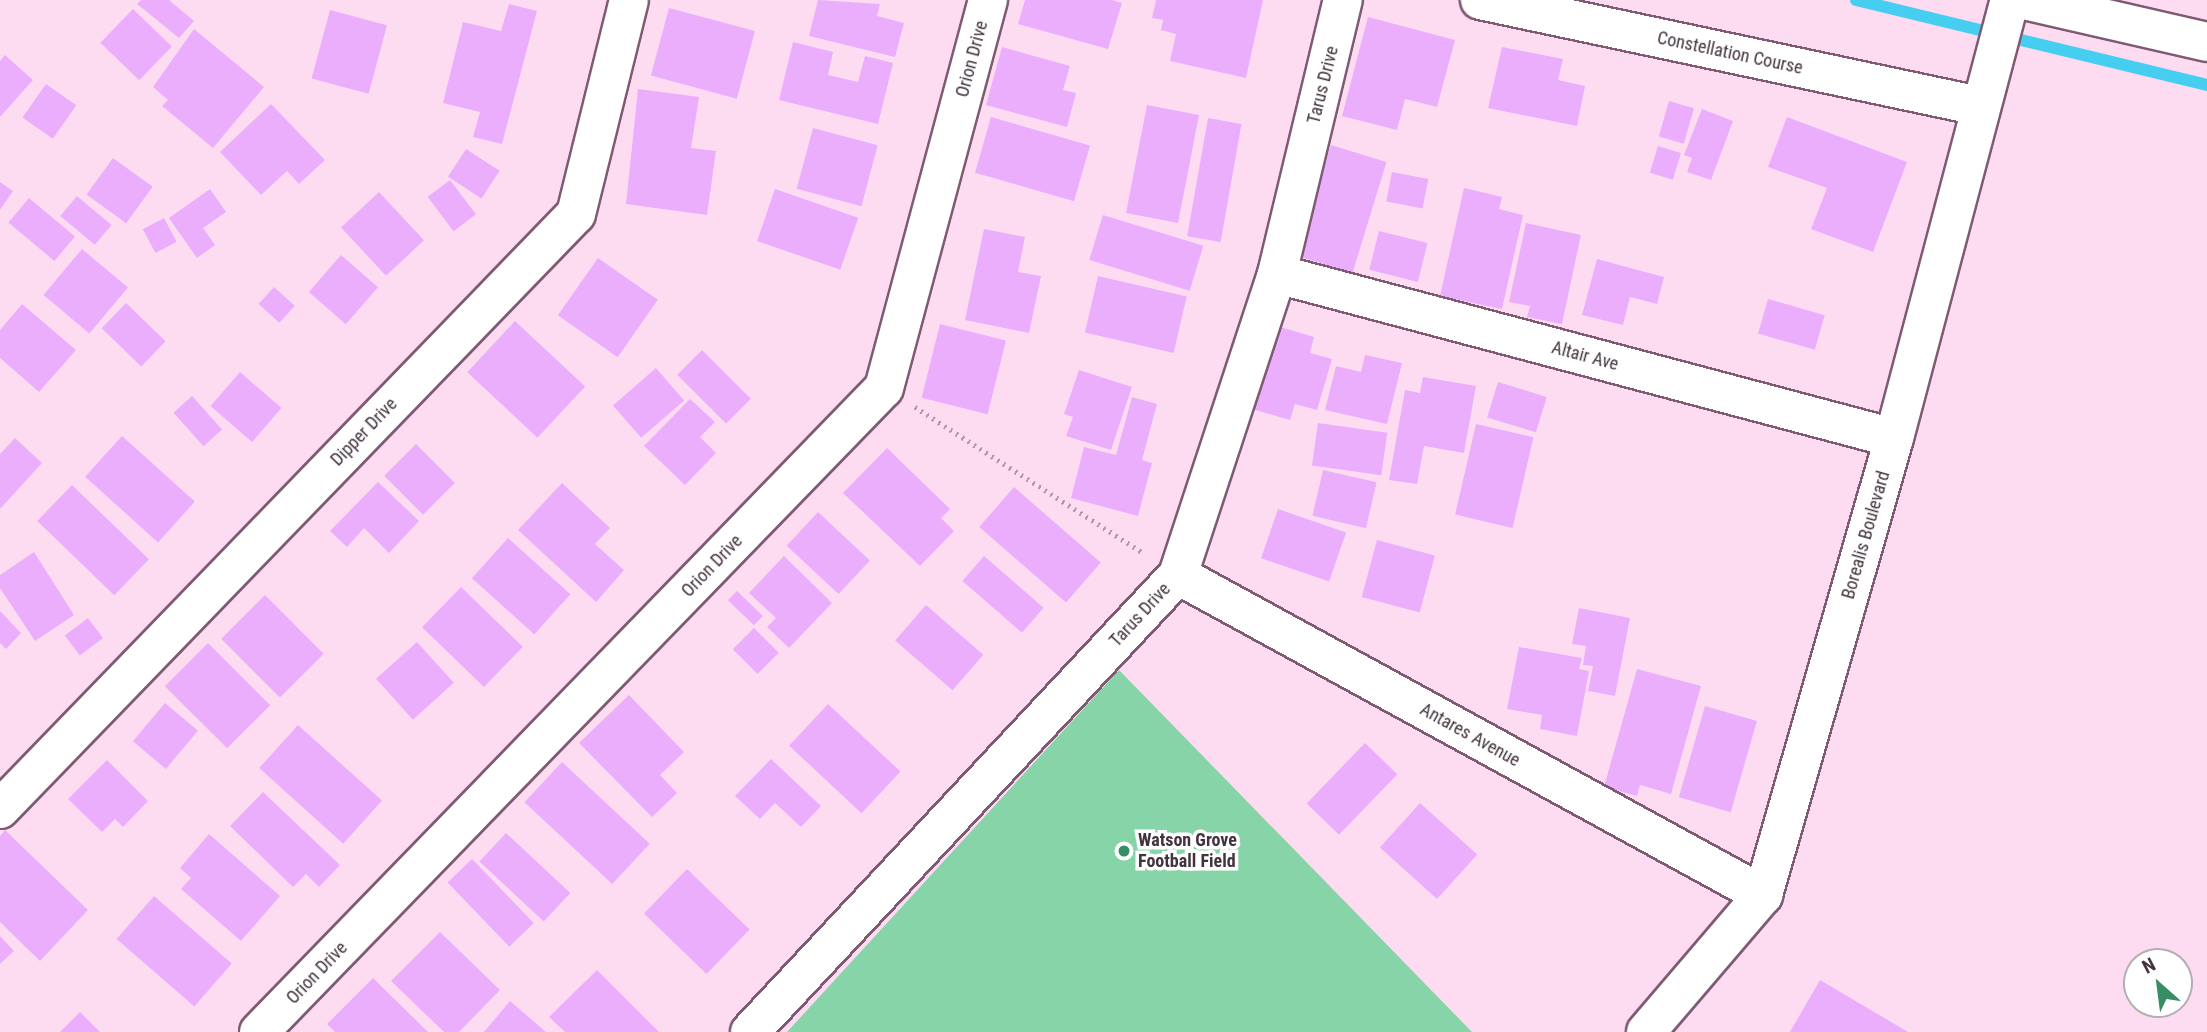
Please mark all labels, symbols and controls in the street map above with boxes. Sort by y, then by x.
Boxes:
street label: Orion Drive [951,18,993,100]
street label: Constellation Course [1655,27,1805,79]
street label: Tarus Drive [1303,44,1343,126]
street label: Altair Ave [1549,337,1621,375]
street label: Dipper Drive [326,394,402,470]
street label: Borealis Boulevard [1837,468,1895,602]
street label: Orion Drive [677,530,747,602]
street label: Tarus Drive [1105,579,1175,651]
street label: Antares Avenue [1416,699,1524,771]
place label: Watson Grove Football Field [1138,830,1237,872]
marker: Watson Grove Football Field [1116,843,1132,859]
street label: Orion Drive [282,937,352,1009]
north arrow [2123,948,2193,1018]
text: N [2138,953,2159,979]

